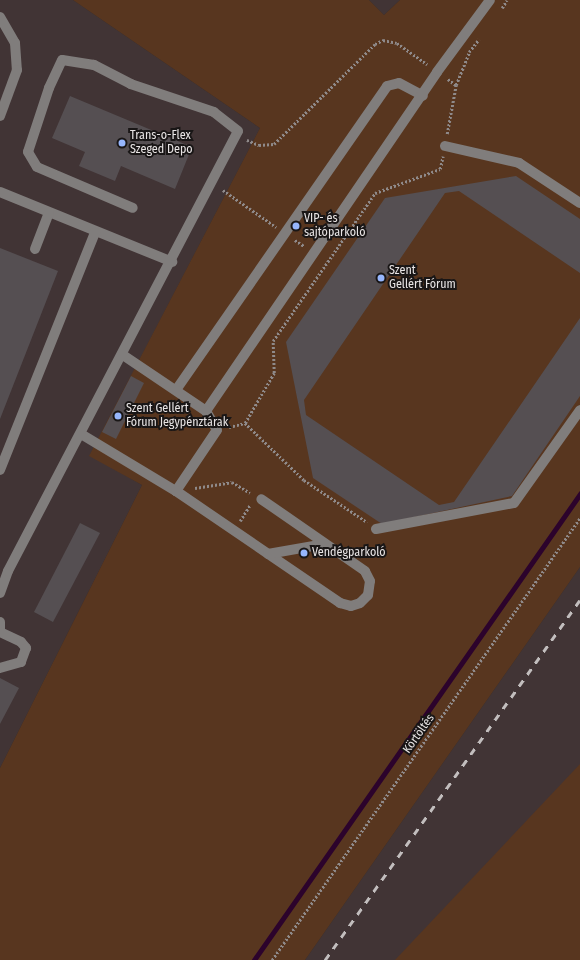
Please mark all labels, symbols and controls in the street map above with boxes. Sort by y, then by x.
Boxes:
place label: Trans-o-Flex Szeged Depo [130,129,193,157]
marker: Trans-o-Flex Szeged Depo [117,138,127,148]
place label: VIP- és sajtóparkoló [304,212,365,240]
marker: VIP- és sajtóparkoló [291,221,301,231]
place label: Szent Gellért Fórum [389,264,456,292]
marker: Szent Gellért Fórum [376,273,386,283]
place label: Szent Gellért Fórum Jegypénztárak [126,402,228,430]
marker: Szent Gellért Fórum Jegypénztárak [113,411,123,421]
place label: Vendégparkoló [312,546,386,560]
marker: Vendégparkoló [299,548,309,558]
street label: Körtöltés [400,712,438,756]

